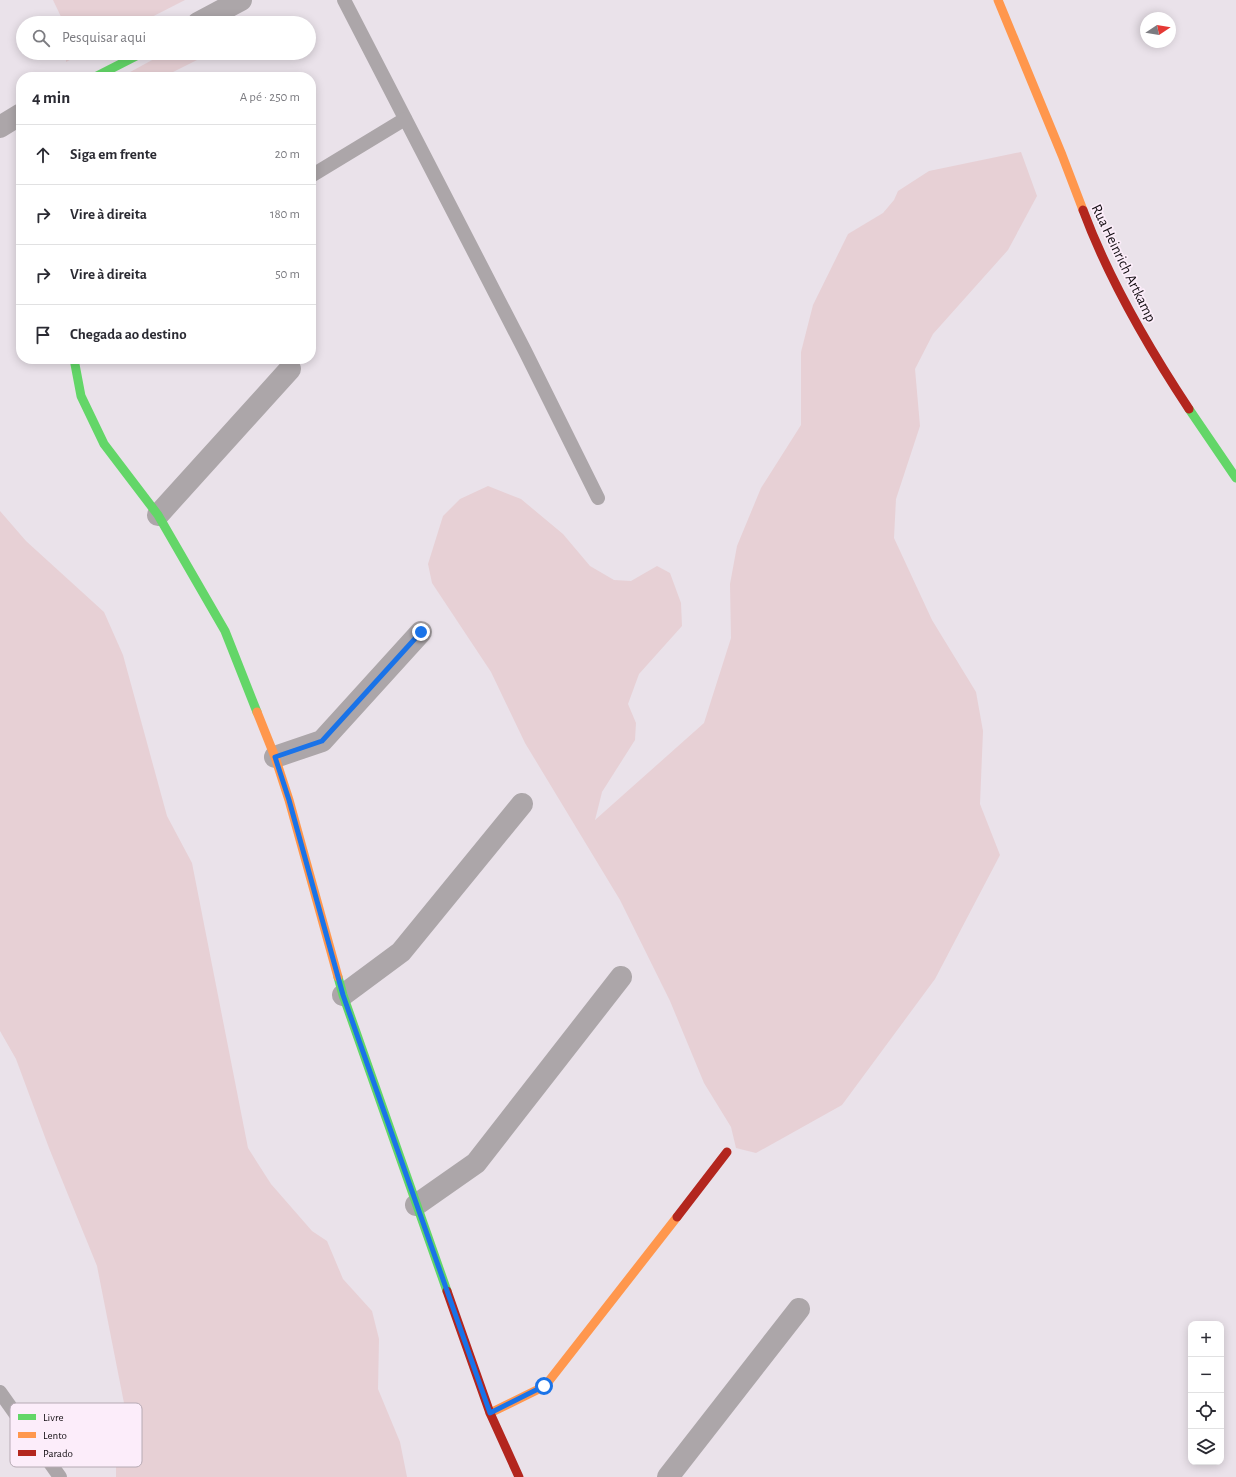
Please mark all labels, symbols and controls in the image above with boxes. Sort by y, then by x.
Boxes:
north arrow [1140,12,1176,48]
search box [16,16,316,60]
icon: search [30,27,52,49]
text: Pesquisar aqui [62,30,146,45]
text: 4 min [32,89,70,106]
text: A pé · 250 m [240,91,300,104]
icon: ahead [32,144,54,166]
text: Siga em frente [70,147,157,162]
text: 20 m [275,148,300,161]
street label: Rua Heinrich Artkamp [1089,202,1159,324]
icon: right [32,204,54,226]
text: Vire à direita [70,207,147,222]
text: 180 m [270,208,300,221]
icon: right [32,264,54,286]
text: Vire à direita [70,267,147,282]
text: 50 m [275,268,300,281]
icon: arrive [32,324,54,346]
text: Chegada ao destino [70,327,187,342]
route end [412,623,430,641]
map controls [1188,1321,1224,1465]
button: + [1188,1321,1224,1357]
button: − [1188,1357,1224,1393]
route start [535,1377,553,1395]
button: locate [1188,1393,1224,1429]
legend [10,1403,142,1467]
text: Livre [43,1412,64,1423]
button: layers [1188,1429,1224,1465]
text: Lento [43,1430,67,1441]
text: Parado [43,1448,73,1459]

